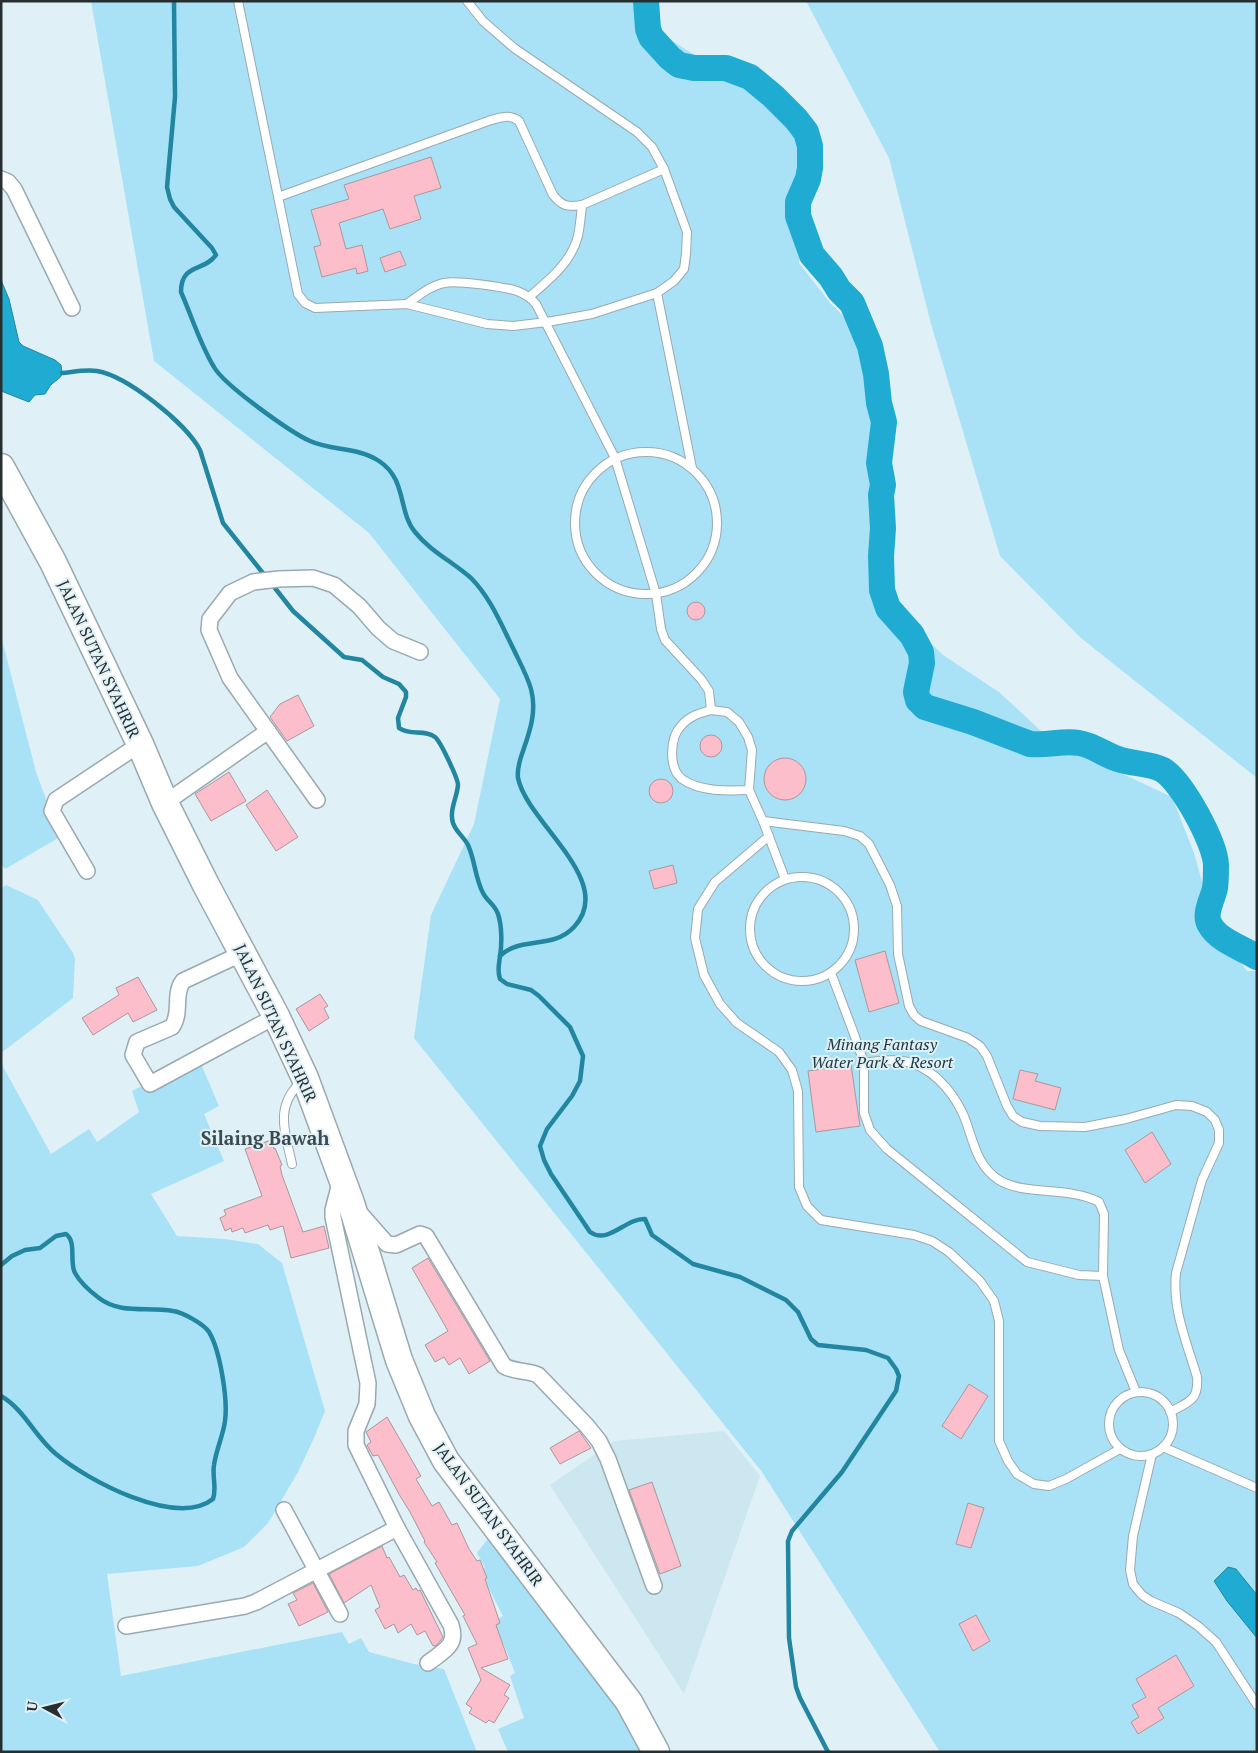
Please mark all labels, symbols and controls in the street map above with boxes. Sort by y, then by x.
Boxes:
street label: JALAN SUTAN SYAHRIR [53,576,146,742]
street label: JALAN SUTAN SYAHRIR [230,940,323,1106]
park label: Minang Fantasy Water Park & Resort [811,1033,954,1073]
district label: Silaing Bawah [201,1125,329,1150]
street label: JALAN SUTAN SYAHRIR [429,1438,549,1591]
north arrow [20,1683,70,1733]
text: U [22,1700,42,1712]

